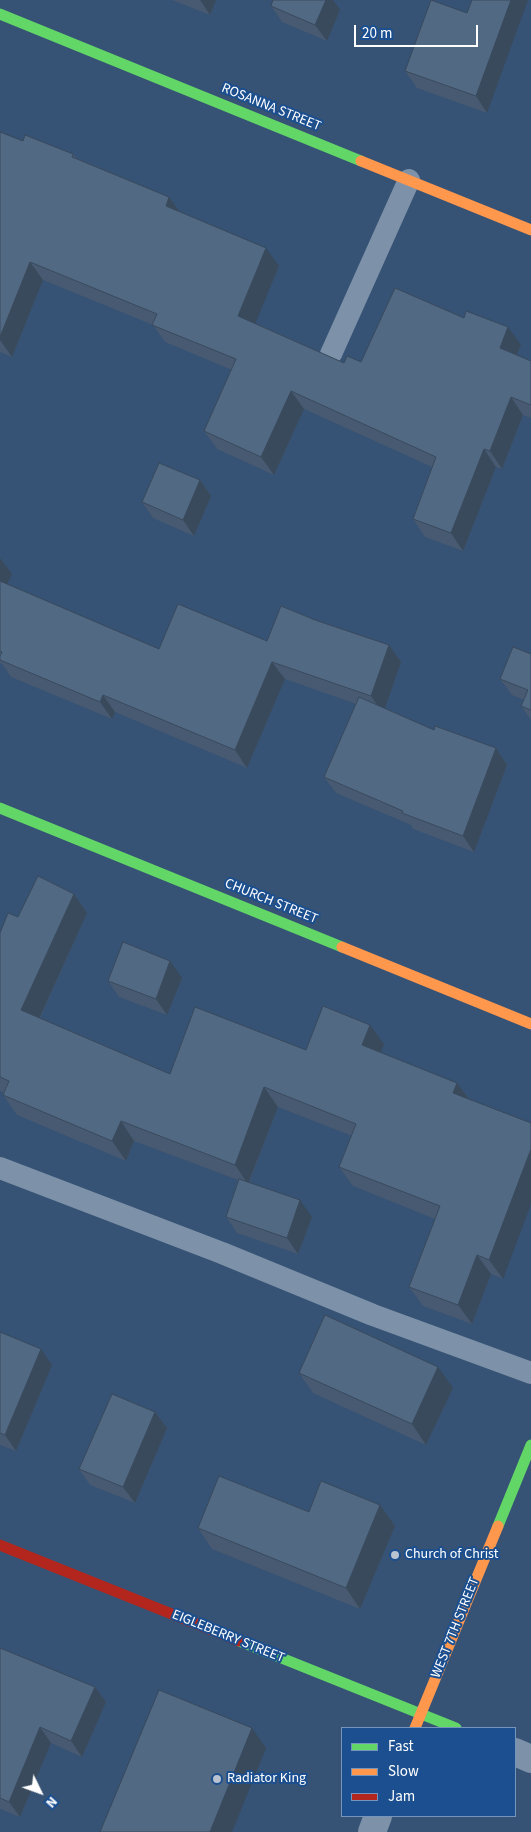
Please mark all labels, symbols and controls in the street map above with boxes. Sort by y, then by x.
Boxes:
scale bar [356,15,480,47]
text: 20 m [362,23,392,44]
street label: ROSANNA STREET [219,80,323,136]
street label: CHURCH STREET [222,876,320,928]
place label: Church of Christ [405,1547,498,1563]
marker: Church of Christ [389,1549,401,1561]
street label: WEST 7TH STREET [428,1575,484,1681]
street label: EIGLEBERRY STREET [169,1607,287,1667]
legend [341,1727,516,1817]
text: Fast [388,1736,414,1757]
text: Slow [388,1761,419,1782]
north arrow [15,1767,65,1817]
place label: Radiator King [227,1771,306,1787]
marker: Radiator King [211,1773,223,1785]
text: Jam [388,1786,415,1807]
text: N [41,1792,62,1812]

